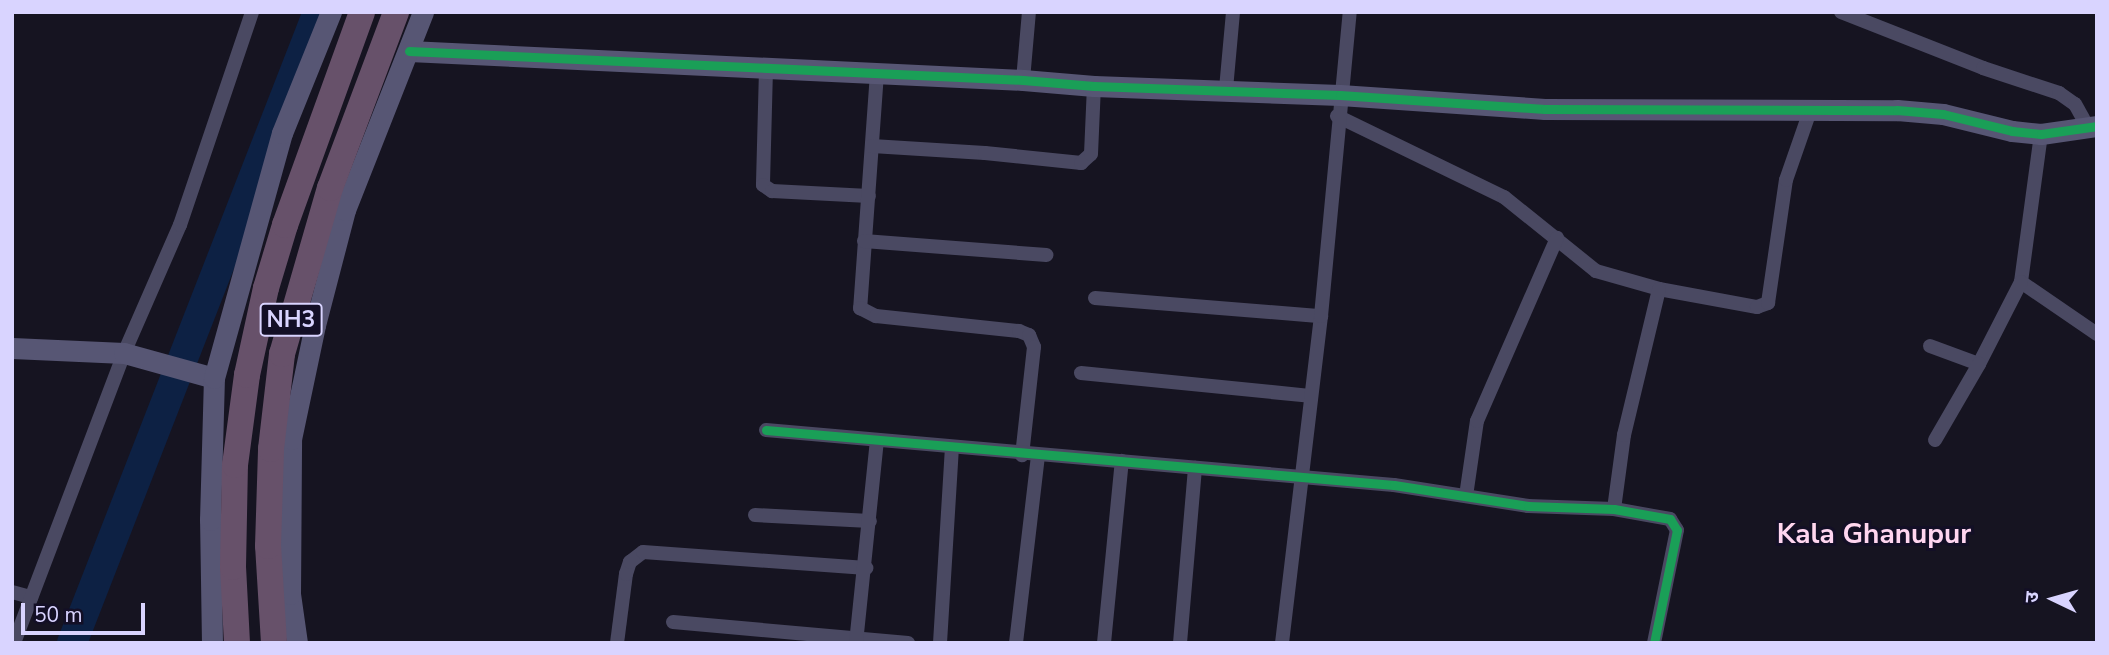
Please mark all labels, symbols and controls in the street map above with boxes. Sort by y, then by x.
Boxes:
road number: NH3 [260,300,322,340]
district label: Kala Ghanupur [1777,517,1971,551]
north arrow [2018,564,2088,634]
scale bar [24,588,149,632]
text: उ [2019,590,2046,604]
text: 50 m [34,601,83,629]

